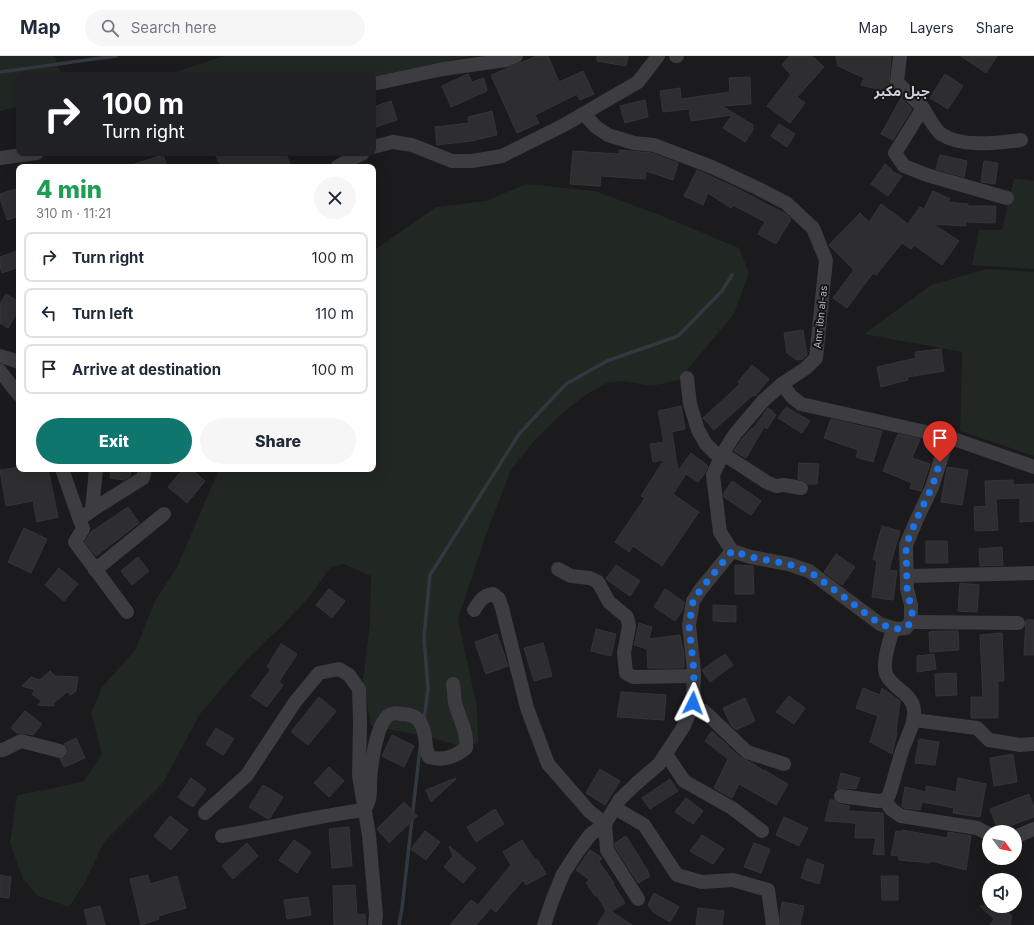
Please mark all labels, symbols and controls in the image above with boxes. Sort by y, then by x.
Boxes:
search box [85,10,365,46]
text: Map [20,16,61,39]
icon: search [99,17,121,39]
text: Search here [131,18,216,37]
text: Map [859,19,888,36]
text: Layers [910,19,954,36]
text: Share [976,19,1014,36]
district label: جبل مكبر [873,82,930,100]
text: 100 m [102,87,184,121]
icon: right [36,88,88,140]
text: Turn right [102,121,185,142]
text: 4 min [36,175,102,204]
button: close [314,177,356,219]
text: 310 m · 11:21 [36,205,111,221]
icon: right [38,246,60,268]
text: Turn right [72,248,144,267]
text: 100 m [312,248,354,267]
street label: Amr ibn al-as [811,285,829,349]
icon: left [38,302,60,324]
text: Turn left [72,304,133,323]
text: 110 m [315,304,354,323]
icon: arrive [38,358,60,380]
text: Arrive at destination [72,360,221,379]
text: 100 m [312,360,354,379]
button: Exit [36,418,192,464]
button: Share [200,418,356,464]
pin [923,421,957,462]
icon: arrive [929,427,951,449]
position arrow [672,682,714,724]
north arrow [982,825,1022,865]
map controls [982,825,1022,913]
button: sound [982,873,1022,913]

